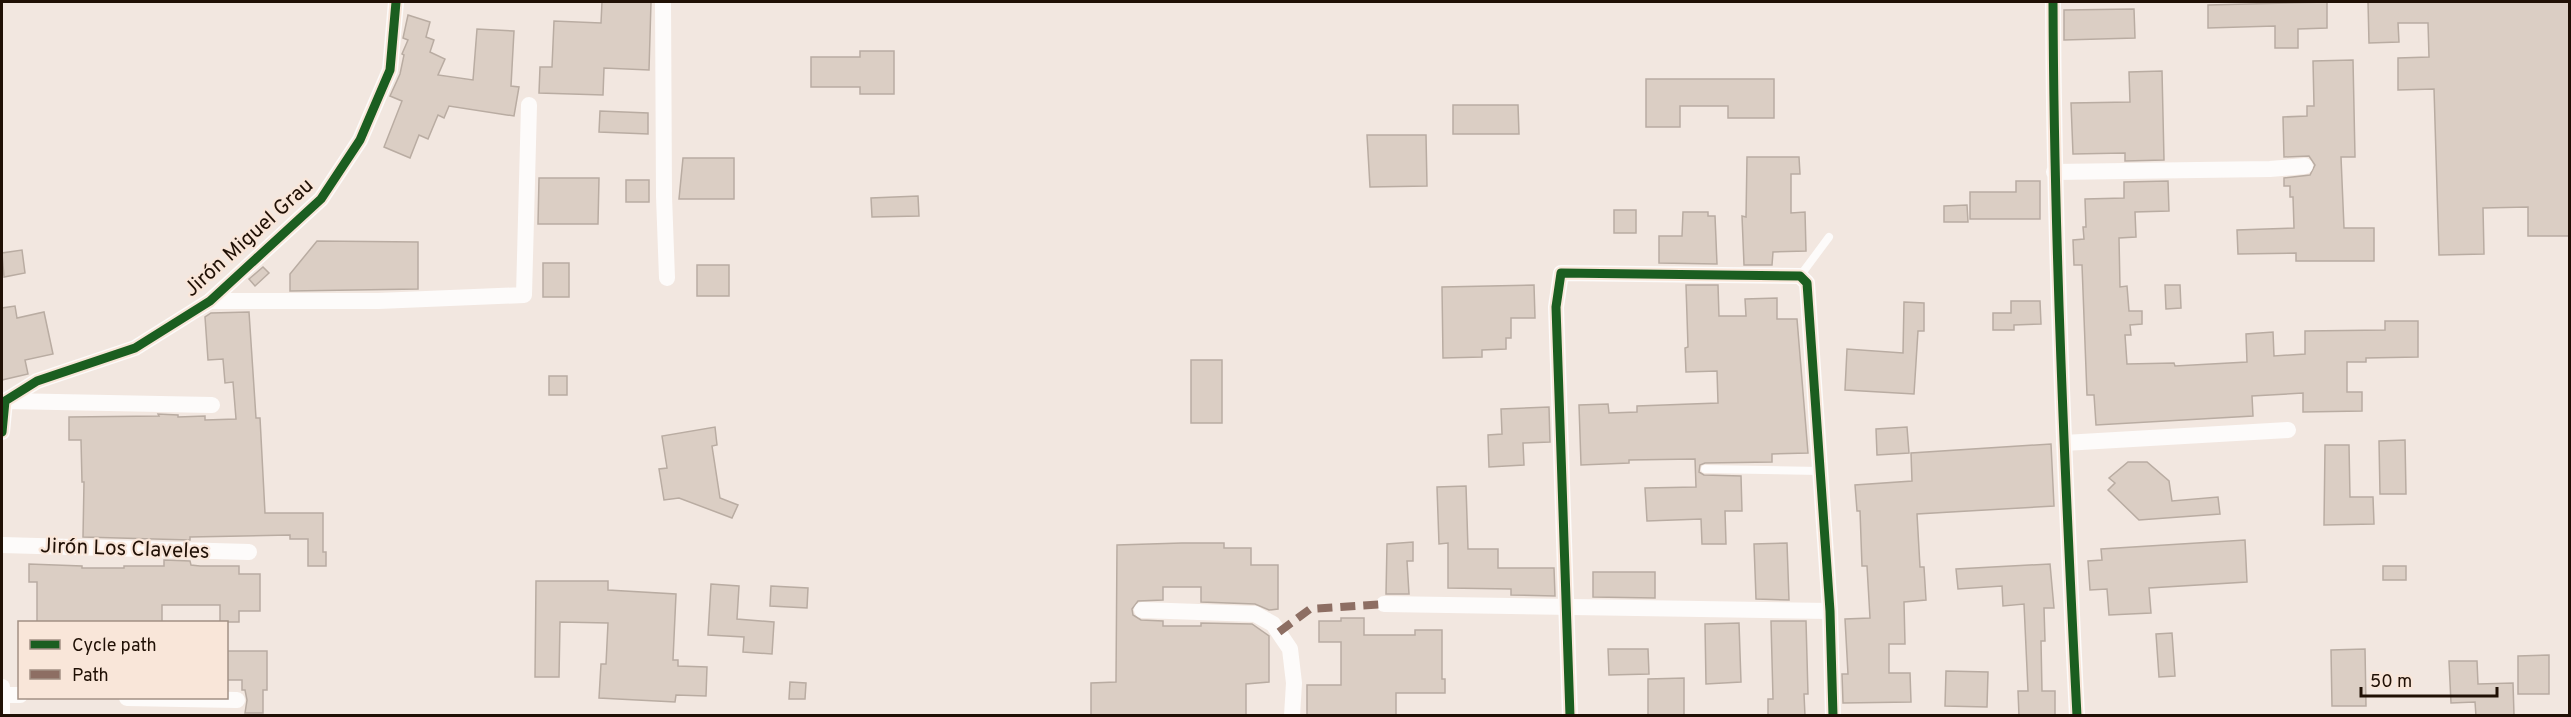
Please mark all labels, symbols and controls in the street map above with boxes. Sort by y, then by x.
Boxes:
street label: Jirón Miguel Grau [178,173,320,304]
street label: Jirón Los Claveles [40,533,210,566]
legend [18,621,228,699]
text: Cycle path [72,635,157,658]
scale bar [2361,660,2498,698]
text: Path [72,665,109,688]
text: 50 m [2370,671,2412,694]

